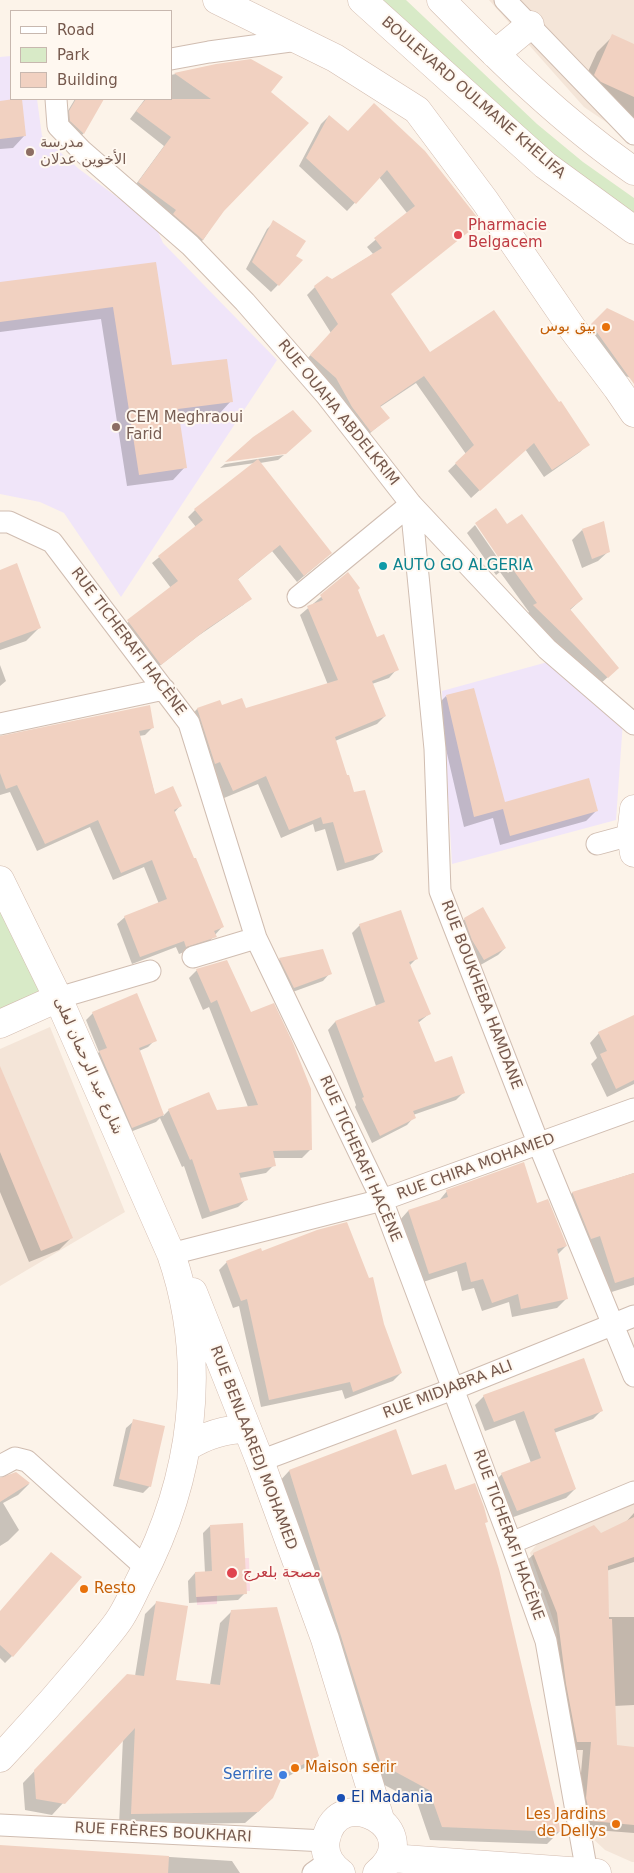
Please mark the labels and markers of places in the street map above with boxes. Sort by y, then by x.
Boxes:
place label: مدرسة الأخوين عدلان [40,134,126,169]
marker: مدرسة الأخوين عدلان [24,146,36,158]
place label: Pharmacie Belgacem [468,217,547,252]
marker: Pharmacie Belgacem [452,229,464,241]
place label: بيق بوس [540,318,596,336]
marker: بيق بوس [600,321,612,333]
place label: CEM Meghraoui Farid [126,409,243,444]
marker: CEM Meghraoui Farid [110,421,122,433]
place label: AUTO GO ALGERIA [393,557,533,575]
marker: AUTO GO ALGERIA [377,560,389,572]
place label: مصحة بلعرج [243,1564,321,1582]
marker: مصحة بلعرج [225,1566,239,1580]
place label: Resto [94,1580,136,1598]
marker: Resto [78,1583,90,1595]
place label: Maison serir [305,1759,396,1777]
marker: Maison serir [289,1762,301,1774]
place label: Serrire [223,1766,273,1784]
marker: Serrire [277,1769,289,1781]
place label: El Madania [351,1789,433,1807]
marker: El Madania [335,1792,347,1804]
place label: Les Jardins de Dellys [526,1806,606,1841]
marker: Les Jardins de Dellys [610,1818,622,1830]

